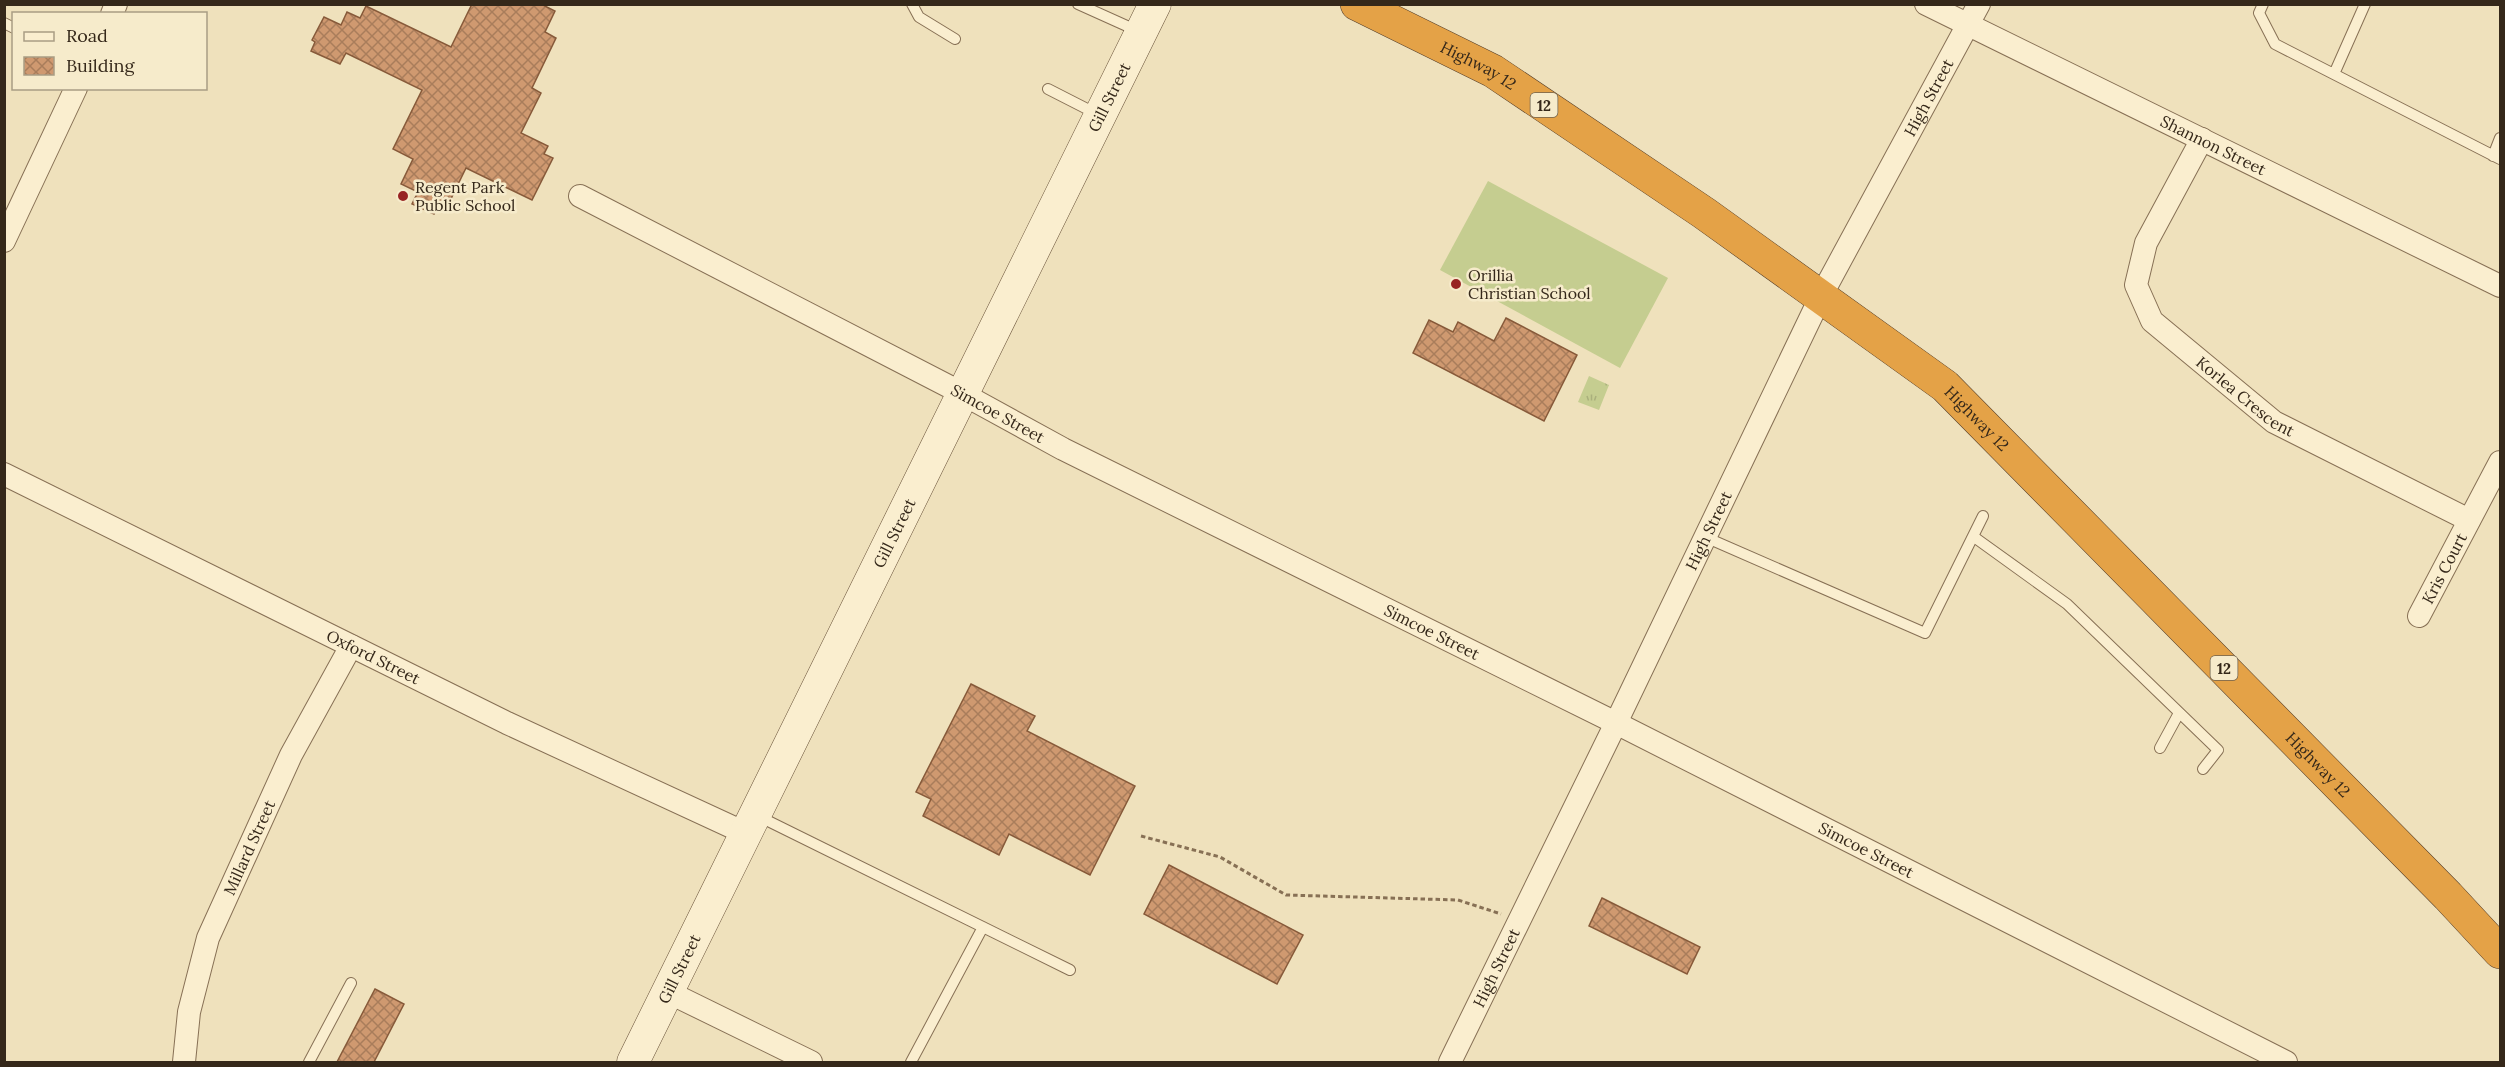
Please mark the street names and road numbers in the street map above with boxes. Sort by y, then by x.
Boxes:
street label: Highway 12 [1437,37,1520,94]
street label: High Street [1899,54,1958,140]
street label: Gill Street [1084,58,1135,135]
road number: 12 [1530,93,1558,117]
street label: Shannon Street [2157,111,2270,180]
street label: Korlea Crescent [2192,352,2299,441]
street label: Simcoe Street [948,380,1049,447]
street label: Highway 12 [1940,382,2013,455]
street label: High Street [1681,487,1736,573]
street label: Gill Street [868,494,920,571]
street label: Kris Court [2417,529,2471,607]
street label: Simcoe Street [1381,600,1484,664]
street label: Oxford Street [323,625,424,689]
road number: 12 [2210,656,2238,680]
street label: Highway 12 [2282,728,2355,801]
street label: Millard Street [219,796,280,898]
street label: Simcoe Street [1815,817,1918,882]
street label: High Street [1468,924,1524,1010]
street label: Gill Street [653,930,705,1007]

